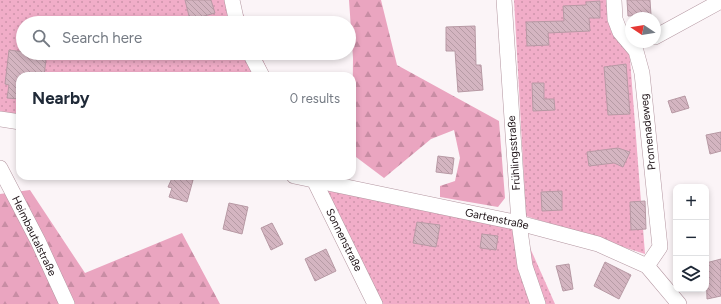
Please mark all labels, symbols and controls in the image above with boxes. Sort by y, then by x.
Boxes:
north arrow [625,12,661,48]
search box [16,16,356,60]
icon: search [30,27,52,49]
text: Search here [62,29,142,47]
text: Nearby [32,88,90,108]
text: 0 results [290,91,340,106]
street label: Promenadeweg [638,93,658,171]
street label: Frühlingsstraße [505,115,523,191]
map controls [673,184,709,292]
button: + [673,184,709,220]
street label: Heimbautalstraße [9,194,59,278]
street label: Sonnenstraße [323,206,365,274]
street label: Gartenstraße [464,206,530,232]
button: − [673,220,709,256]
button: layers [673,256,709,292]

